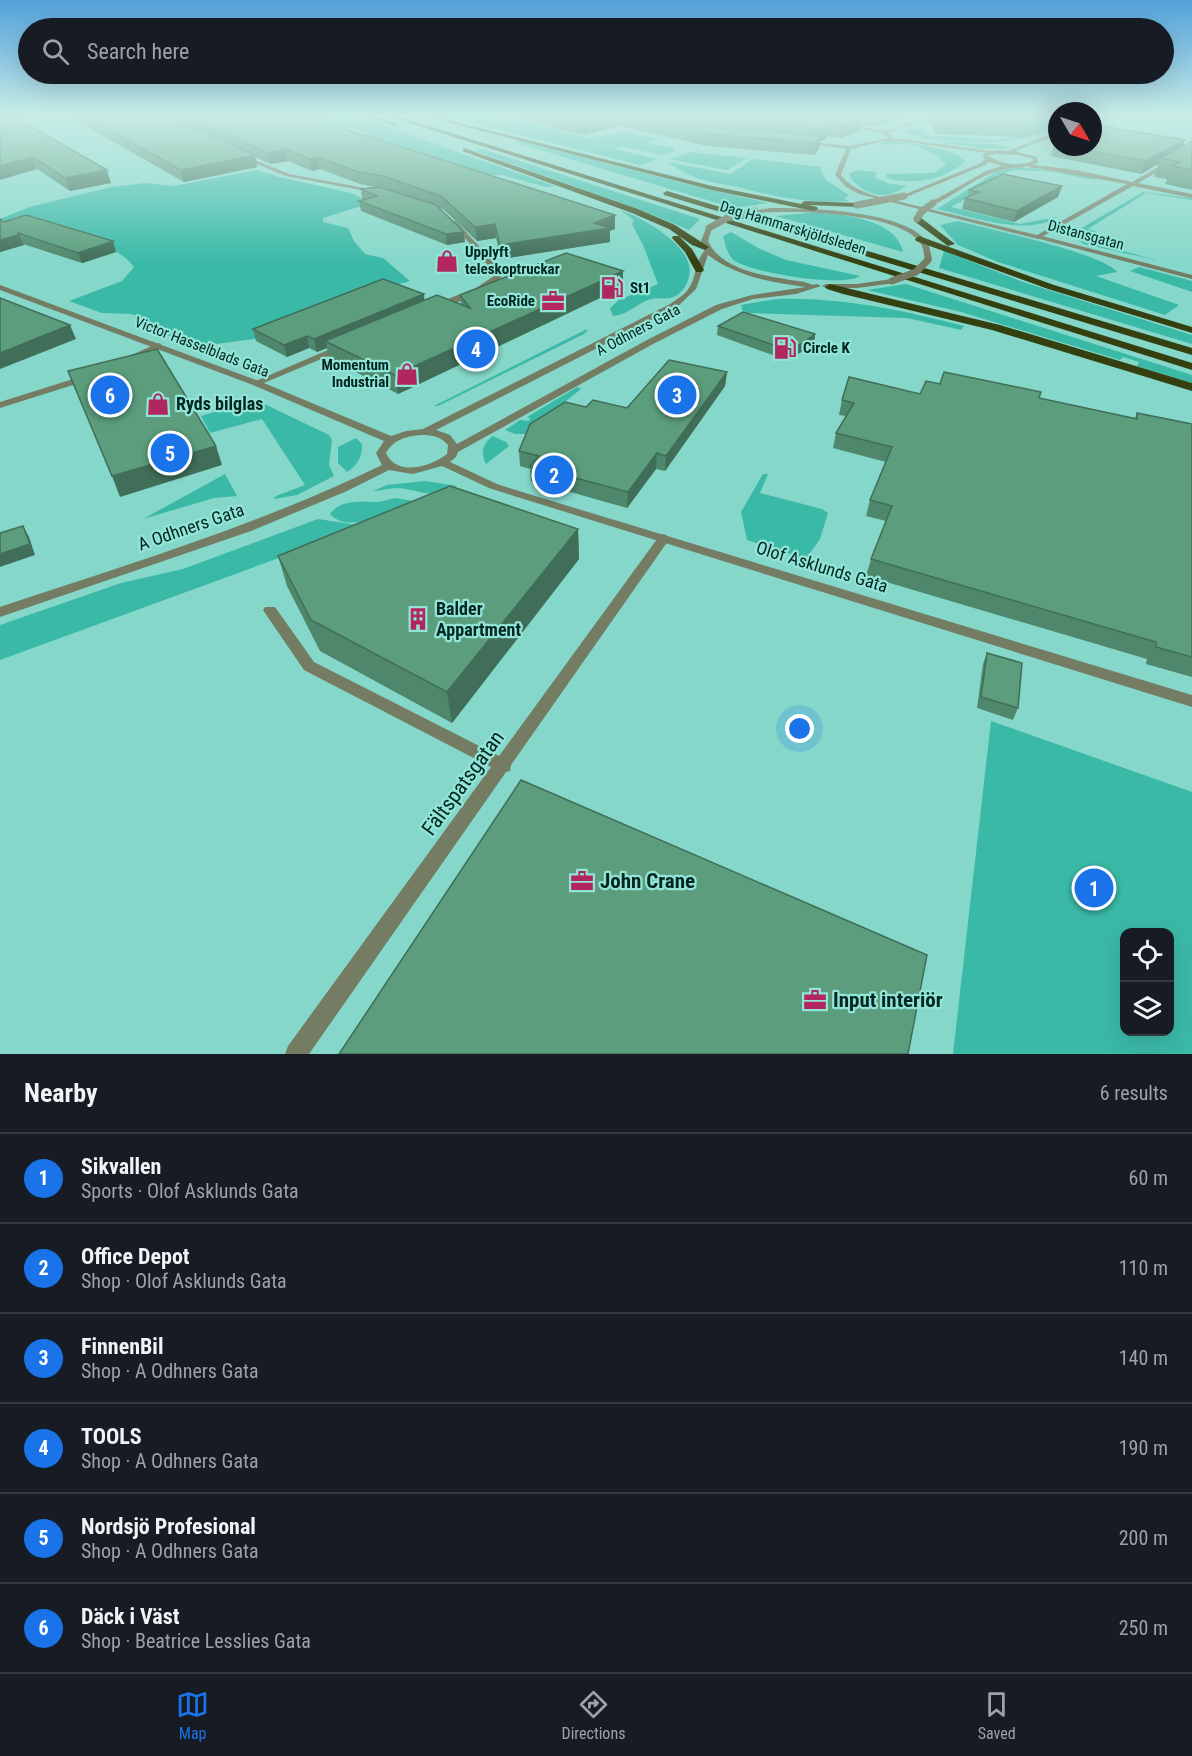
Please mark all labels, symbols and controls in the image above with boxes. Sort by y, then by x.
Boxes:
search box [18,18,1174,84]
icon: search [39,35,72,68]
text: Search here [87,39,189,64]
north arrow [1048,102,1102,156]
street label: Dag Hammarskjöldsleden [718,197,868,259]
street label: Distansgatan [1046,216,1126,254]
place label: Upplyft teleskoptruckar [465,243,560,278]
shop icon: Upplyft teleskoptruckar [434,248,460,274]
fuel station icon: St1 [599,275,625,301]
place label: St1 [630,279,650,297]
office icon: EcoRide [540,288,566,314]
place label: EcoRide [487,292,535,310]
street label: A Odhners Gata [593,300,683,360]
street label: Victor Hasselblads Gata [132,313,272,381]
pin: 4 [456,326,496,372]
fuel station icon: Circle K [772,335,798,361]
place label: Circle K [803,339,850,357]
place label: Momentum Industrial [321,356,389,391]
shop icon: Momentum Industrial [394,361,420,387]
pin: 6 [90,372,130,418]
pin: 3 [658,372,696,418]
shop icon: Ryds bilglas [145,391,171,417]
place label: Ryds bilglas [176,393,263,414]
pin: 5 [150,430,190,476]
pin: 2 [534,452,574,498]
street label: A Odhners Gata [135,499,247,555]
street label: Olof Asklunds Gata [754,537,891,597]
place label: Balder Appartment [436,598,521,640]
building icon: Balder Appartment [405,606,431,632]
your location [785,714,814,743]
street label: Fältspatsgatan [417,726,509,840]
pin: 1 [1074,866,1114,910]
office icon: John Crane [569,868,595,894]
place label: John Crane [600,869,695,893]
map controls [1120,928,1174,1036]
button: locate [1120,928,1174,982]
button: layers [1120,982,1174,1036]
office icon: Input interiör [802,987,828,1013]
place label: Input interiör [833,988,943,1012]
text: Nearby [24,1078,98,1108]
text: 6 results [1100,1081,1168,1105]
text: Sikvallen [81,1154,161,1179]
text: 1 [38,1166,49,1190]
text: 60 m [1129,1166,1168,1190]
text: Sports · Olof Asklunds Gata [81,1179,299,1203]
text: Office Depot [81,1244,190,1269]
text: 2 [38,1256,49,1280]
text: 110 m [1119,1256,1168,1280]
text: Shop · Olof Asklunds Gata [81,1269,287,1293]
text: FinnenBil [81,1334,163,1359]
text: 3 [38,1346,49,1370]
text: 140 m [1119,1346,1168,1370]
text: Shop · A Odhners Gata [81,1359,258,1383]
text: TOOLS [81,1424,142,1449]
text: 4 [38,1436,49,1460]
text: 190 m [1119,1436,1168,1460]
text: Shop · A Odhners Gata [81,1449,258,1473]
text: Nordsjö Profesional [81,1514,256,1539]
text: 5 [38,1526,49,1550]
text: 200 m [1119,1526,1168,1550]
text: Shop · A Odhners Gata [81,1539,258,1563]
text: Däck i Väst [81,1604,179,1629]
text: 6 [38,1616,49,1640]
text: 250 m [1119,1616,1168,1640]
text: Shop · Beatrice Lesslies Gata [81,1629,311,1653]
tab: Map [176,1688,209,1743]
tab: Directions [562,1688,625,1743]
tab: Saved [978,1688,1016,1743]

